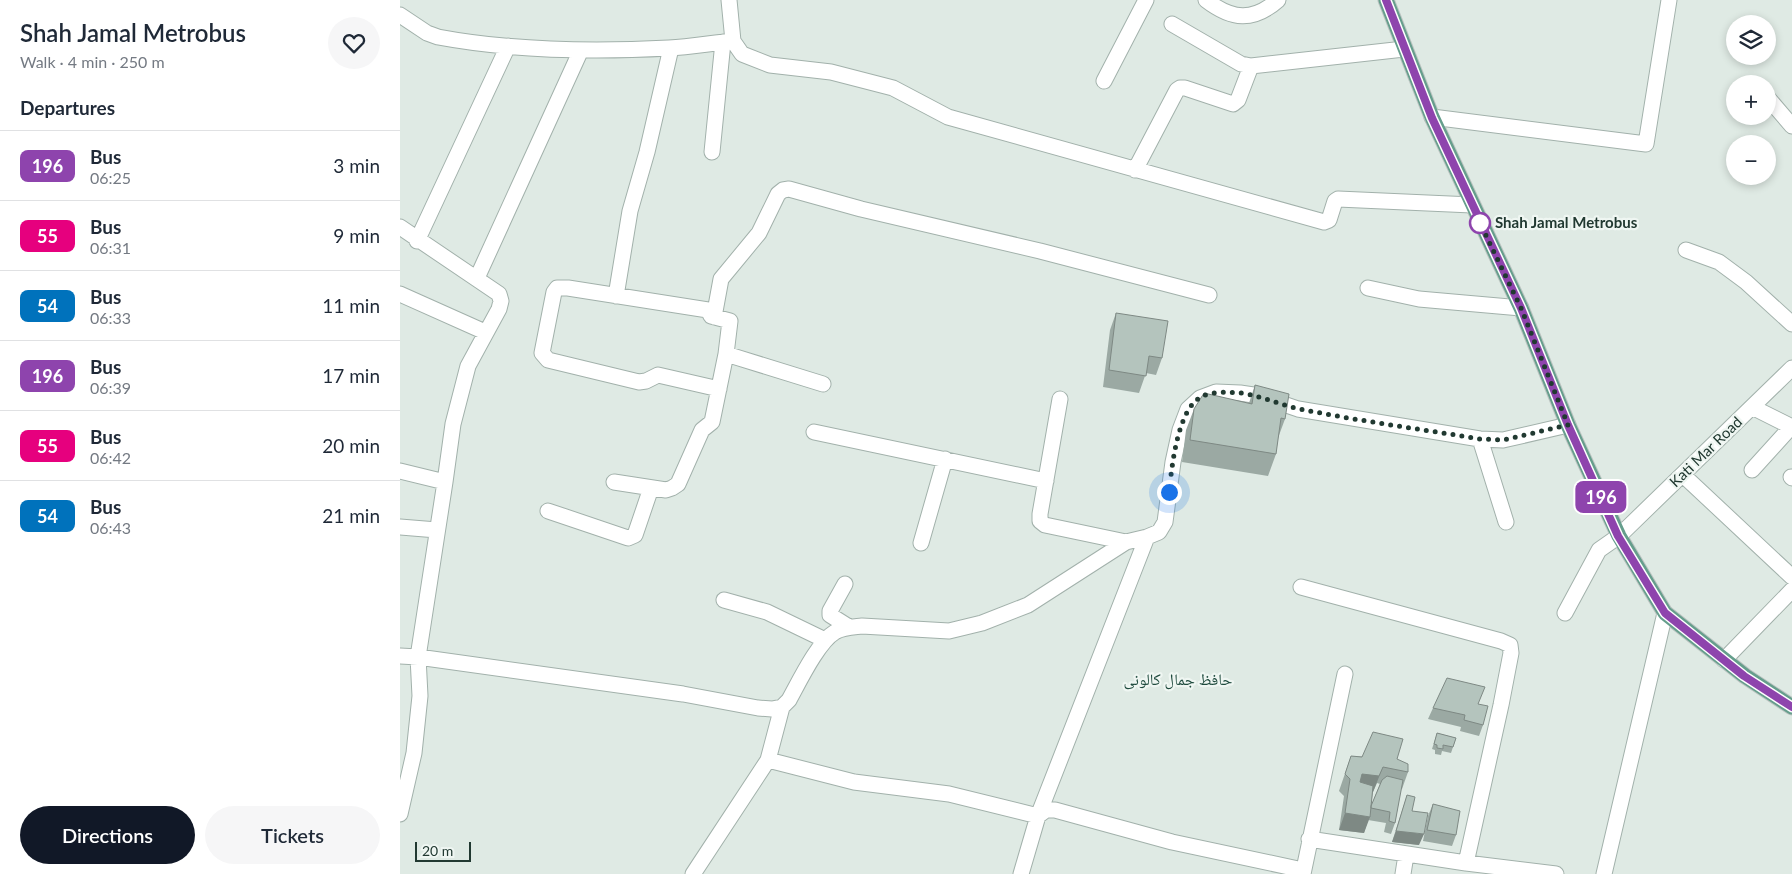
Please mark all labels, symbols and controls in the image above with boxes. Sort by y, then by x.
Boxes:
map controls [1726,15,1776,185]
button: layers [1726,15,1776,65]
button: heart [328,17,380,69]
text: Shah Jamal Metrobus [20,18,246,47]
text: Walk · 4 min · 250 m [20,52,165,71]
button: + [1726,75,1776,125]
text: Departures [20,96,115,119]
button: − [1726,135,1776,185]
text: Bus [90,145,121,168]
text: 3 min [333,154,380,177]
text: 196 [32,155,63,177]
text: 06:25 [90,168,131,187]
marker: Shah Jamal Metrobus [1469,212,1491,234]
place label: Shah Jamal Metrobus [1495,213,1638,231]
text: Bus [90,215,121,238]
text: 9 min [333,224,380,247]
text: 55 [37,225,58,247]
text: 06:31 [90,238,131,257]
text: Bus [90,285,121,308]
text: 11 min [322,294,380,317]
text: 54 [37,295,58,317]
text: 06:33 [90,308,131,327]
text: Bus [90,355,121,378]
text: 17 min [322,364,380,387]
text: 196 [32,365,63,387]
text: 06:39 [90,378,131,397]
street label: Kati Mar Road [1665,412,1745,490]
text: Bus [90,425,121,448]
text: 20 min [322,434,380,457]
text: 55 [37,435,58,457]
text: 06:42 [90,448,131,467]
your location [1157,480,1182,505]
line badge: 196 [1572,481,1630,513]
text: 196 [1585,486,1617,508]
text: Bus [90,495,121,518]
text: 21 min [322,504,380,527]
text: 54 [37,505,58,527]
text: 06:43 [90,518,131,537]
district label: حافظ جمال کالونی [1124,669,1232,690]
button: Directions [20,806,195,864]
button: Tickets [205,806,380,864]
scale bar [415,839,471,862]
text: 20 m [422,842,453,859]

